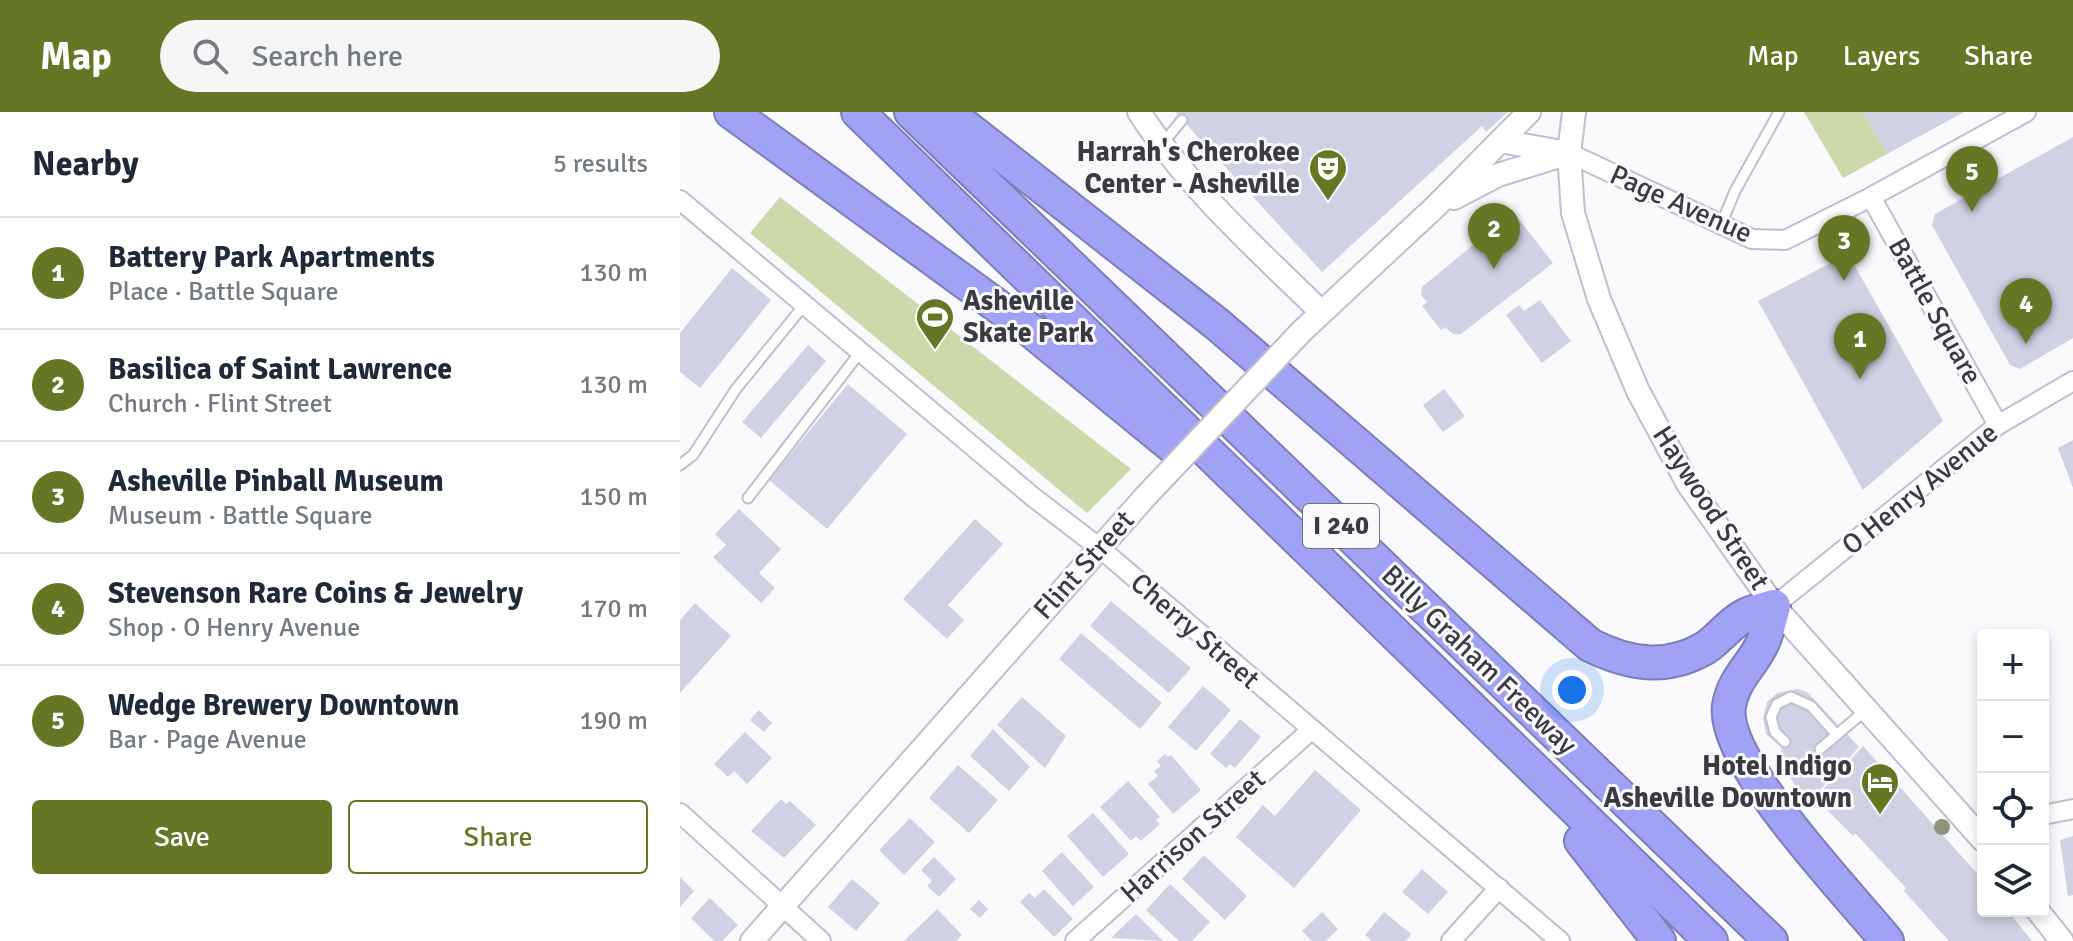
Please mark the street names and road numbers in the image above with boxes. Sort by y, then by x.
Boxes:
street label: Page Avenue [1605,158,1757,250]
street label: Battle Square [1881,232,1989,390]
street label: O Henry Avenue [1835,416,2005,562]
street label: Haywood Street [1645,420,1777,597]
street label: Flint Street [1026,504,1142,626]
road number: I 240 [1303,504,1379,548]
street label: Billy Graham Freeway [1374,558,1584,762]
street label: Cherry Street [1124,566,1267,696]
street label: Harrison Street [1114,762,1273,910]

